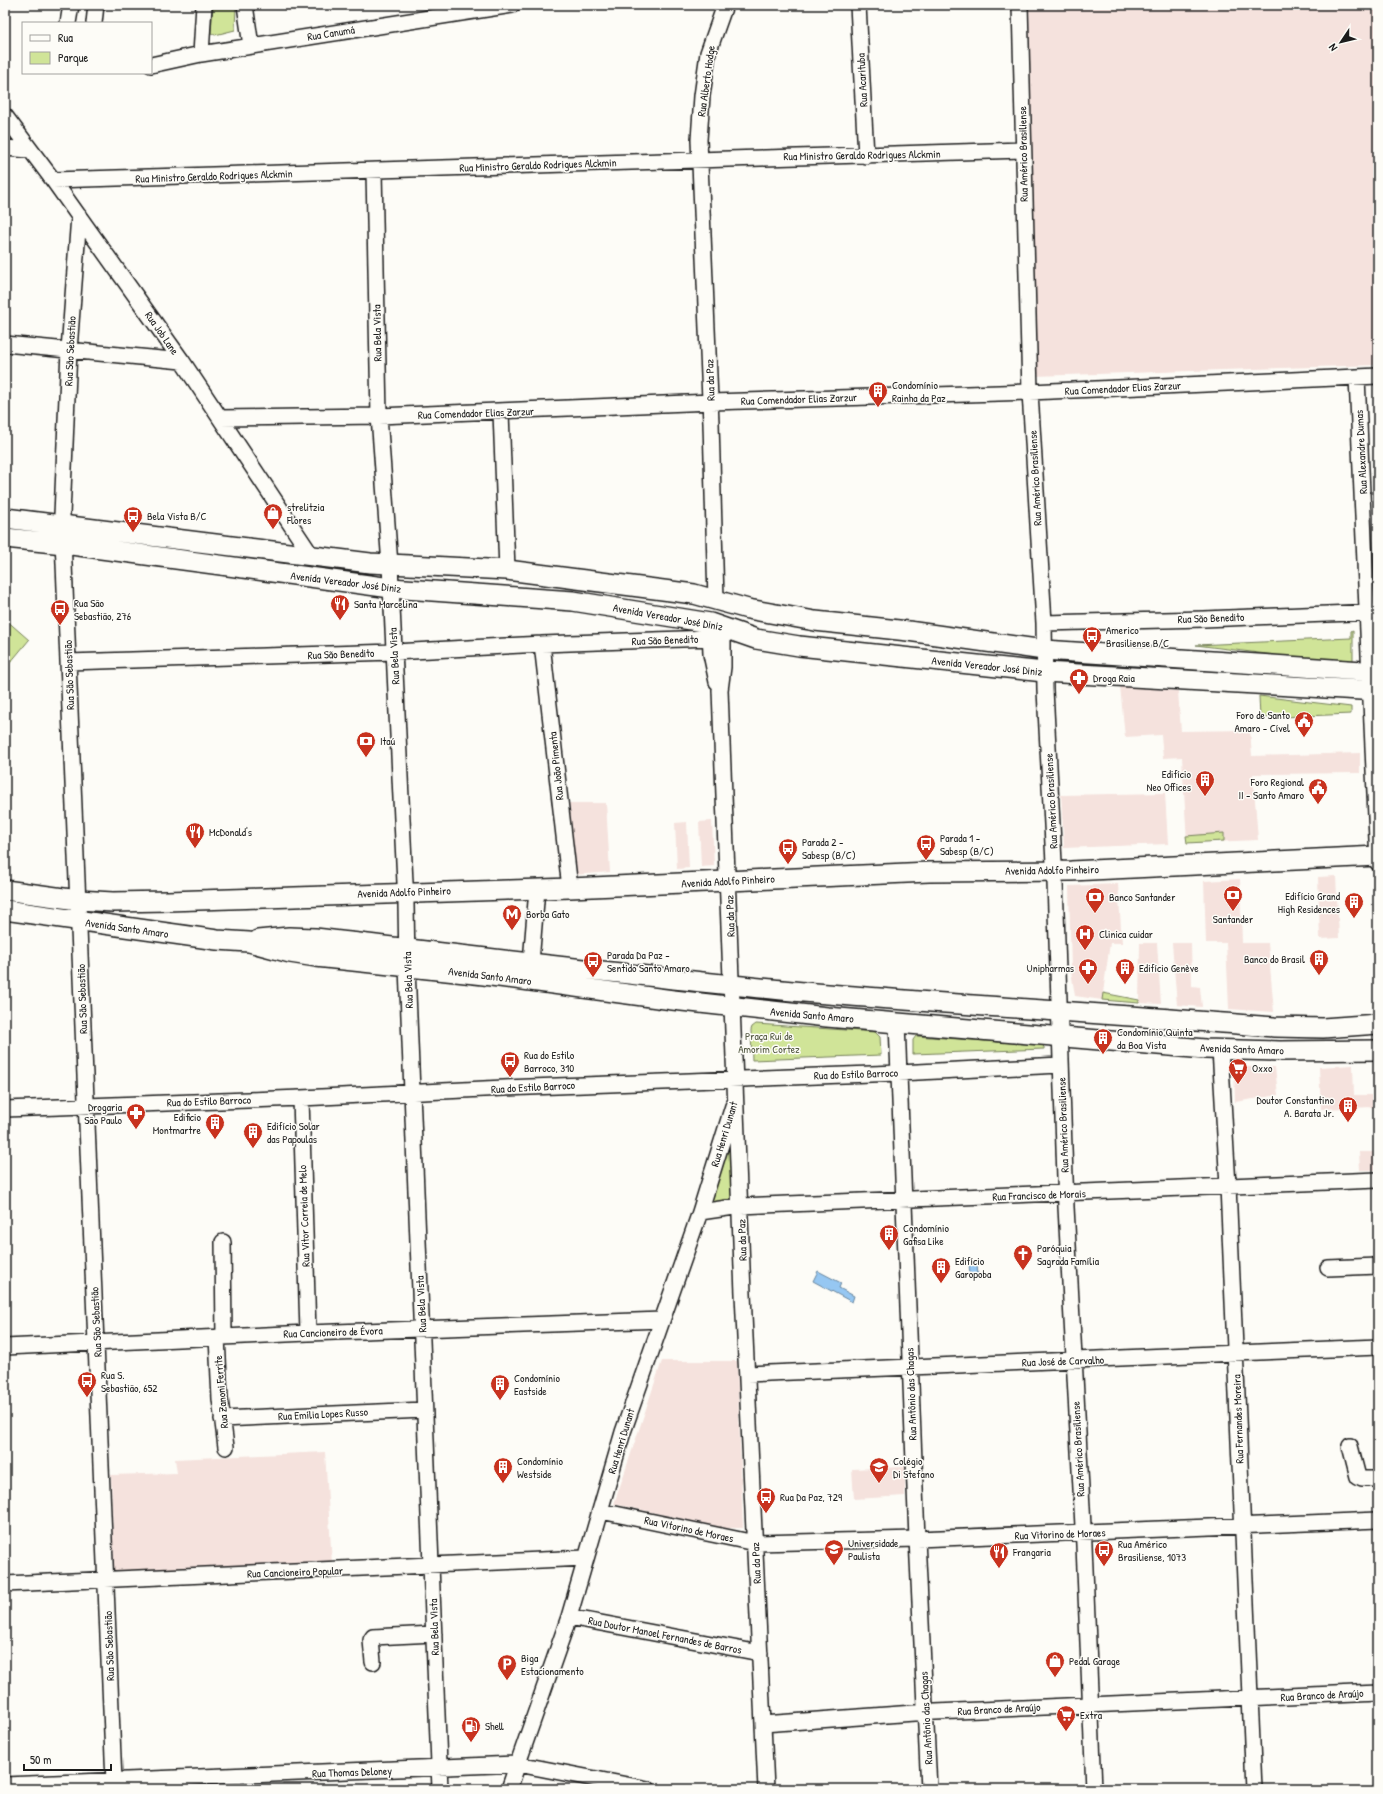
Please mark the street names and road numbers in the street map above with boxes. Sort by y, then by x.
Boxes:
street label: Rua Canumá [306,22,356,44]
street label: Rua Alberto Hodge [694,44,718,117]
street label: Rua Acarituba [854,52,870,107]
street label: Rua Américo Brasiliense [1015,105,1031,202]
street label: Rua Ministro Geraldo Rodrigues Alckmin [783,147,941,163]
street label: Rua Ministro Geraldo Rodrigues Alckmin [459,155,617,175]
street label: Rua Ministro Geraldo Rodrigues Alckmin [135,166,293,186]
street label: Rua Bela Vista [369,304,384,362]
street label: Rua Job Lane [142,309,182,358]
street label: Rua São Sebastião [61,315,79,386]
street label: Rua da Paz [702,359,718,401]
street label: Rua Comendador Elias Zarzur [1065,378,1182,398]
street label: Rua Comendador Elias Zarzur [741,390,858,408]
street label: Rua Comendador Elias Zarzur [418,404,535,422]
street label: Rua Alexandre Dumas [1352,410,1370,494]
street label: Rua Américo Brasiliense [1025,429,1044,526]
street label: Avenida Vereador José Diniz [290,568,402,596]
street label: Avenida Vereador José Diniz [612,600,724,634]
street label: Rua São Benedito [1177,610,1245,626]
street label: Rua Bela Vista [385,627,402,685]
street label: Rua São Benedito [631,632,699,648]
street label: Rua São Sebastião [61,639,77,710]
street label: Rua São Benedito [307,646,375,662]
street label: Avenida Vereador José Diniz [931,653,1043,679]
street label: Rua João Pimenta [545,730,567,801]
street label: Rua Américo Brasiliense [1041,752,1060,849]
street label: Avenida Adolfo Pinheiro [1005,862,1099,878]
street label: Avenida Adolfo Pinheiro [681,872,776,890]
street label: Avenida Adolfo Pinheiro [357,883,452,901]
street label: Rua da Paz [722,895,738,937]
street label: Avenida Santo Amaro [85,915,170,941]
street label: Rua Bela Vista [400,951,416,1009]
street label: Rua São Sebastião [74,963,90,1034]
street label: Avenida Santo Amaro [448,964,533,988]
street label: Avenida Santo Amaro [770,1004,855,1026]
street label: Avenida Santo Amaro [1200,1041,1285,1057]
street label: Rua do Estilo Barroco [814,1066,899,1082]
street label: Rua Américo Brasiliense [1054,1076,1072,1173]
street label: Rua do Estilo Barroco [491,1078,576,1096]
street label: Rua do Estilo Barroco [167,1093,252,1109]
street label: Rua Henri Dunant [707,1099,741,1168]
street label: Rua Vitor Correia de Melo [295,1164,313,1267]
street label: Rua Francisco de Morais [992,1186,1086,1204]
street label: Rua da Paz [734,1219,750,1261]
street label: Rua Bela Vista [412,1275,429,1333]
street label: Rua São Sebastião [87,1286,105,1357]
street label: Rua Cancioneiro de Évora [283,1323,383,1341]
street label: Rua Antônio das Chagas [902,1347,920,1441]
street label: Rua José de Carvalho [1022,1353,1105,1369]
street label: Rua Zanoni Ferrite [211,1354,231,1429]
street label: Rua Fernandes Moreira [1229,1373,1247,1464]
street label: Rua Américo Brasiliense [1068,1400,1087,1497]
street label: Rua Emília Lopes Russo [278,1405,369,1423]
street label: Rua Henri Dunant [604,1406,638,1475]
street label: Rua Vitorino de Moraes [643,1513,735,1545]
street label: Rua Vitorino de Moraes [1014,1525,1106,1543]
street label: Rua da Paz [748,1542,764,1584]
street label: Rua Cancioneiro Popular [247,1563,344,1581]
street label: Rua Bela Vista [426,1598,442,1656]
street label: Rua São Sebastião [101,1610,117,1681]
street label: Rua Doutor Manoel Fernandes de Barros [587,1613,743,1657]
street label: Rua Antônio das Chagas [917,1671,935,1765]
street label: Rua Branco de Araújo [1280,1686,1364,1704]
street label: Rua Branco de Araújo [957,1700,1041,1718]
street label: Rua Thomas Deloney [312,1764,393,1780]

